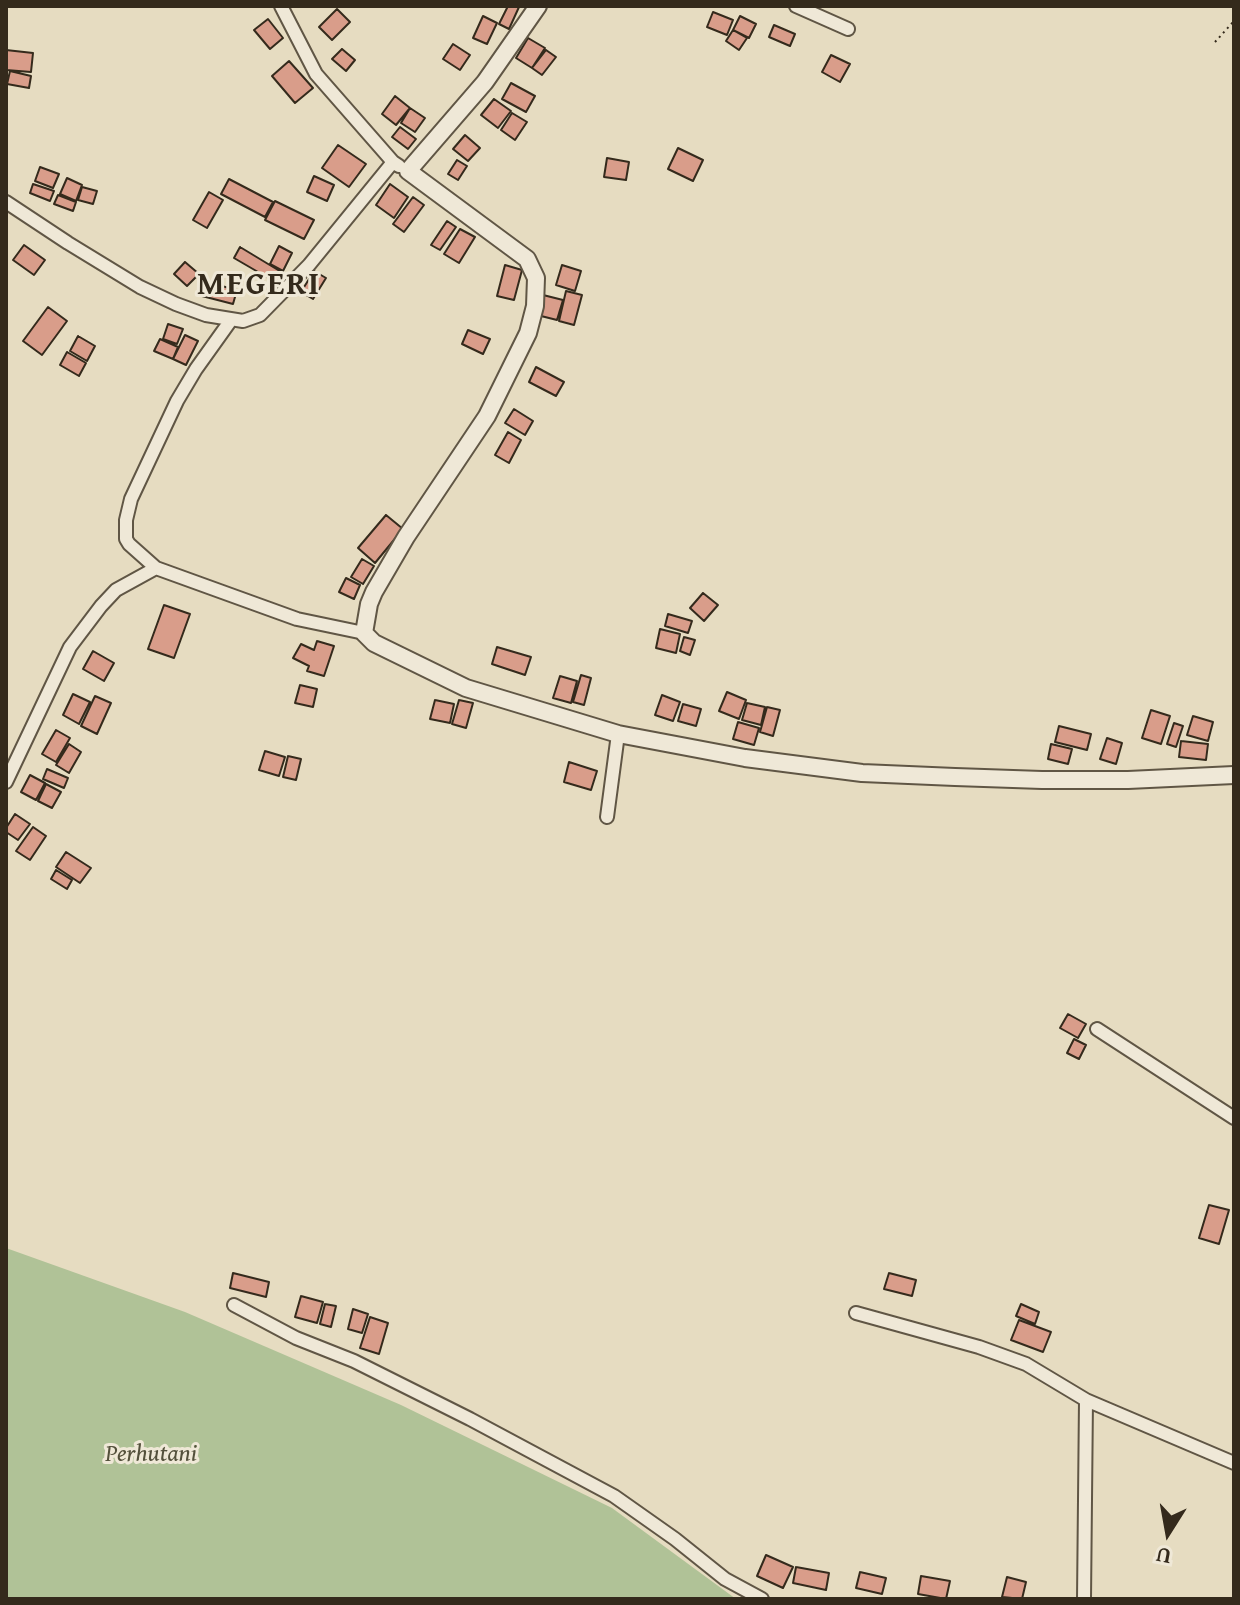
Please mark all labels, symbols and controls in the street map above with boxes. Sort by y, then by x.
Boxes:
district label: MEGERI [197,267,321,305]
park label: Perhutani [105,1441,197,1469]
north arrow [1128,1493,1208,1573]
text: U [1153,1539,1174,1574]

